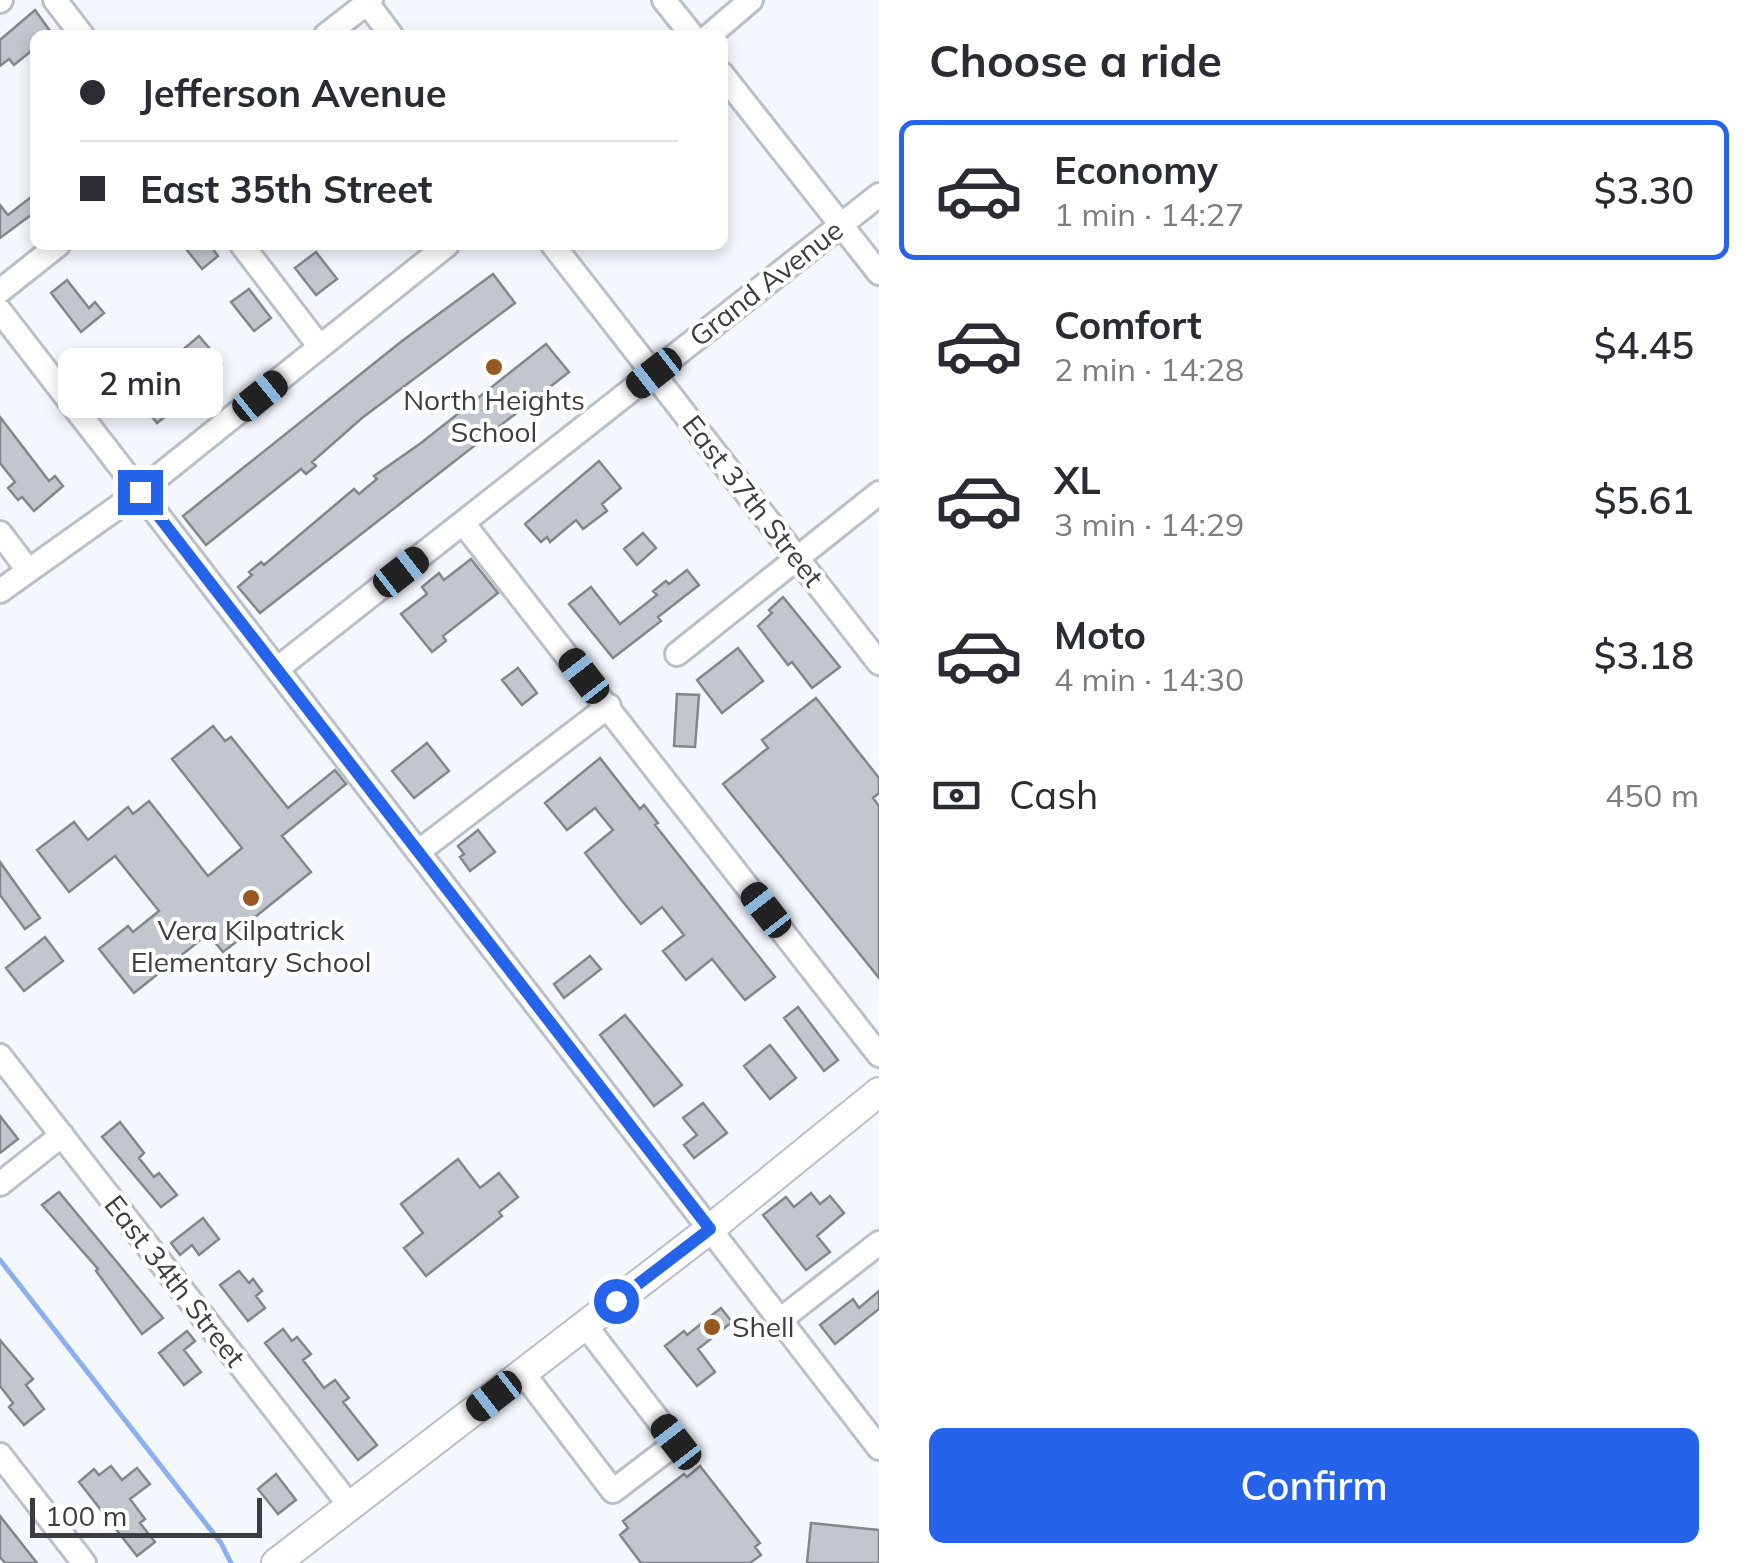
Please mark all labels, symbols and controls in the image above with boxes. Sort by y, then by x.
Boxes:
text: Choose a ride [929,32,1222,88]
text: Jefferson Avenue [140,69,446,117]
icon: car [934,145,1024,235]
text: Economy [1054,146,1218,194]
text: East 35th Street [140,165,432,213]
text: $3.30 [1594,166,1694,214]
text: 1 min · 14:27 [1054,194,1244,234]
street label: Grand Avenue [682,212,849,353]
icon: car [934,300,1024,390]
text: Comfort [1054,301,1202,349]
text: $4.45 [1594,321,1694,369]
car [621,343,687,403]
callout: 2 min [58,347,222,417]
text: 2 min · 14:28 [1054,349,1244,389]
marker: North Heights School [483,356,505,378]
text: 2 min [99,363,182,403]
car [227,365,293,427]
place label: North Heights School [403,382,585,449]
street label: East 37th Street [675,408,831,594]
icon: car [934,455,1024,545]
text: XL [1054,456,1101,504]
route end [118,470,163,515]
text: $5.61 [1594,476,1694,524]
text: 3 min · 14:29 [1054,504,1244,544]
car [368,542,434,602]
icon: car [934,610,1024,700]
text: Moto [1054,611,1146,659]
text: $3.18 [1594,631,1694,679]
car [554,643,614,709]
text: 4 min · 14:30 [1054,659,1244,699]
icon: cash [929,768,984,823]
text: Cash [1009,771,1098,819]
text: 450 m [1605,775,1699,815]
car [736,877,796,943]
marker: Vera Kilpatrick Elementary School [240,887,262,909]
place label: Vera Kilpatrick Elementary School [131,912,371,979]
street label: East 34th Street [97,1188,253,1374]
route start [594,1279,639,1324]
place label: Shell [732,1309,794,1344]
marker: Shell [701,1316,723,1338]
car [461,1366,527,1426]
car [646,1409,706,1475]
button: Confirm [929,1428,1699,1543]
scale bar [30,1493,262,1538]
text: 100 m [45,1498,127,1533]

